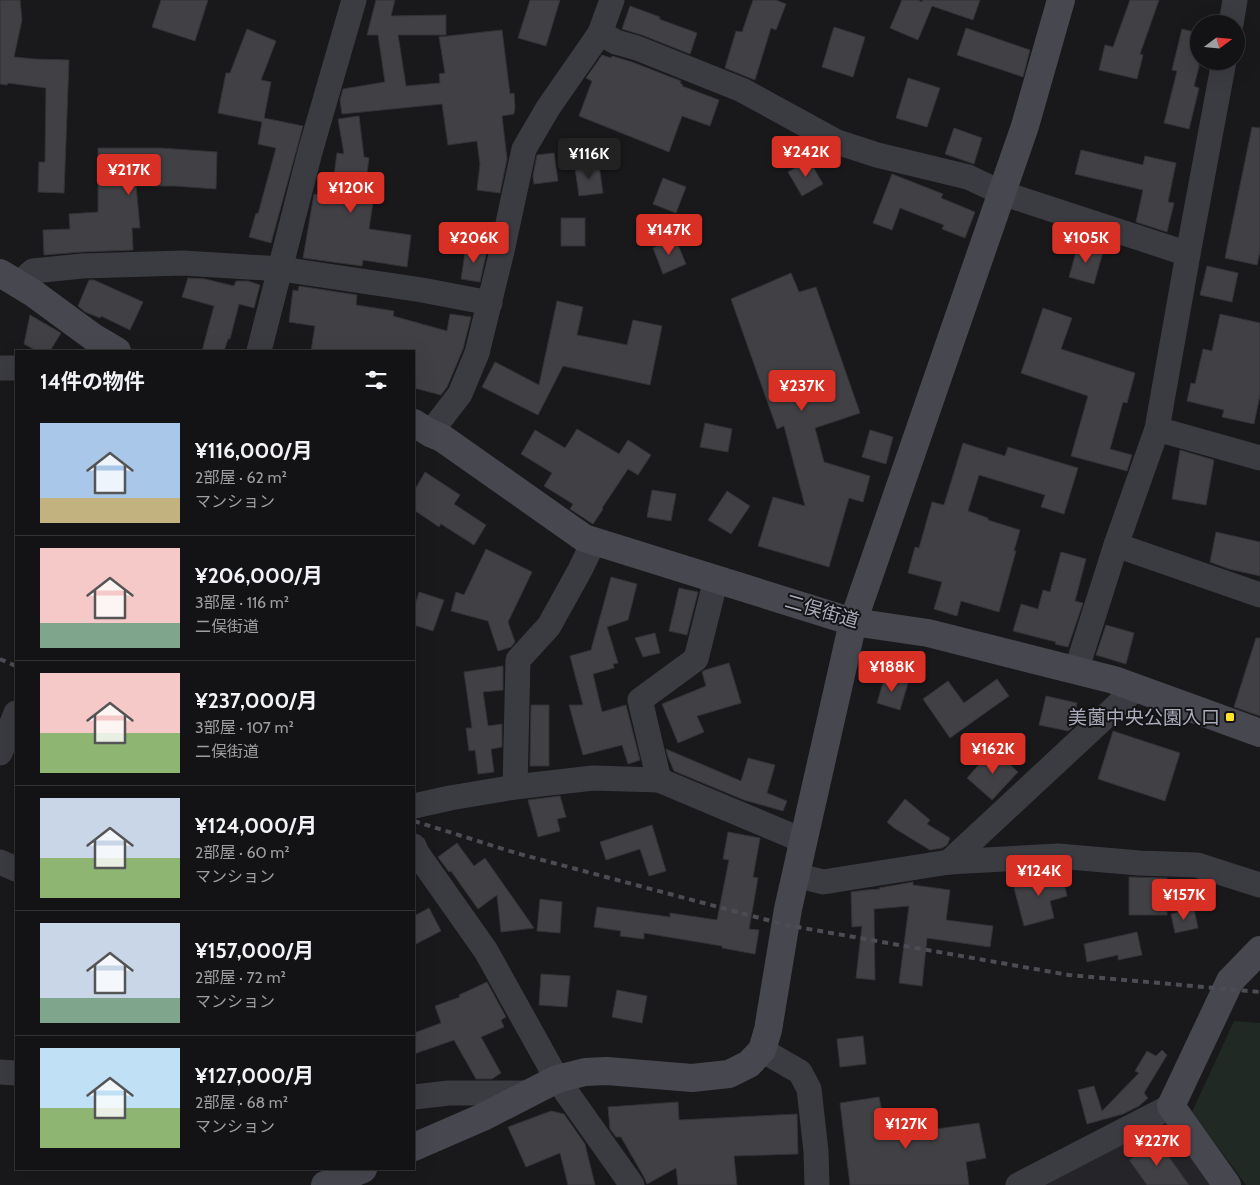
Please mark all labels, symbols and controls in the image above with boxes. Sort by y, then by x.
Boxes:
north arrow [1190,15,1245,70]
map controls [1190,15,1245,70]
pin: ¥242K [771,136,841,178]
pin: ¥116K [554,138,624,180]
text: ¥242K [783,142,829,161]
text: ¥116K [569,144,609,163]
pin: ¥217K [94,154,164,196]
text: ¥217K [108,160,150,179]
pin: ¥120K [316,172,386,214]
text: ¥120K [328,178,374,197]
pin: ¥147K [634,214,704,256]
text: ¥147K [647,220,691,239]
pin: ¥206K [439,222,509,264]
pin: ¥105K [1051,222,1121,264]
text: ¥206K [450,228,498,247]
text: ¥105K [1063,228,1109,247]
icon: filters [362,366,390,394]
text: 14件の物件 [40,369,145,394]
pin: ¥237K [767,370,837,412]
text: ¥237K [780,376,824,395]
text: ¥116,000/月 [195,438,312,463]
icon: home [80,443,140,503]
text: 2部屋 · 62 m² [195,468,287,487]
text: マンション [195,492,275,511]
text: ¥206,000/月 [195,563,323,588]
icon: home [80,568,140,628]
street label: 二俣街道 [782,589,862,633]
text: 3部屋 · 116 m² [195,593,289,612]
text: 二俣街道 [195,617,259,636]
pin: ¥188K [857,650,927,693]
text: ¥188K [870,657,914,676]
text: ¥237,000/月 [195,688,318,713]
icon: home [80,693,140,753]
place label: 美薗中央公園入口 [1068,706,1220,729]
marker: 美薗中央公園入口 [1224,711,1236,723]
text: 3部屋 · 107 m² [195,718,294,737]
pin: ¥162K [958,732,1028,775]
text: ¥162K [971,739,1015,758]
text: 二俣街道 [195,742,259,761]
text: ¥124,000/月 [195,813,317,838]
icon: home [80,818,140,878]
text: 2部屋 · 60 m² [195,843,290,862]
pin: ¥124K [1004,854,1074,897]
text: ¥124K [1017,861,1061,880]
text: マンション [195,867,275,886]
pin: ¥157K [1149,878,1219,921]
text: ¥157K [1163,885,1205,904]
text: ¥157,000/月 [195,938,314,963]
icon: home [80,943,140,1003]
text: 2部屋 · 72 m² [195,968,286,987]
text: マンション [195,992,275,1011]
text: ¥127,000/月 [195,1063,314,1088]
icon: home [80,1068,140,1128]
text: 2部屋 · 68 m² [195,1093,288,1112]
pin: ¥127K [871,1108,941,1150]
text: ¥127K [885,1114,927,1133]
text: マンション [195,1117,275,1136]
pin: ¥227K [1122,1124,1192,1167]
text: ¥227K [1135,1131,1179,1150]

